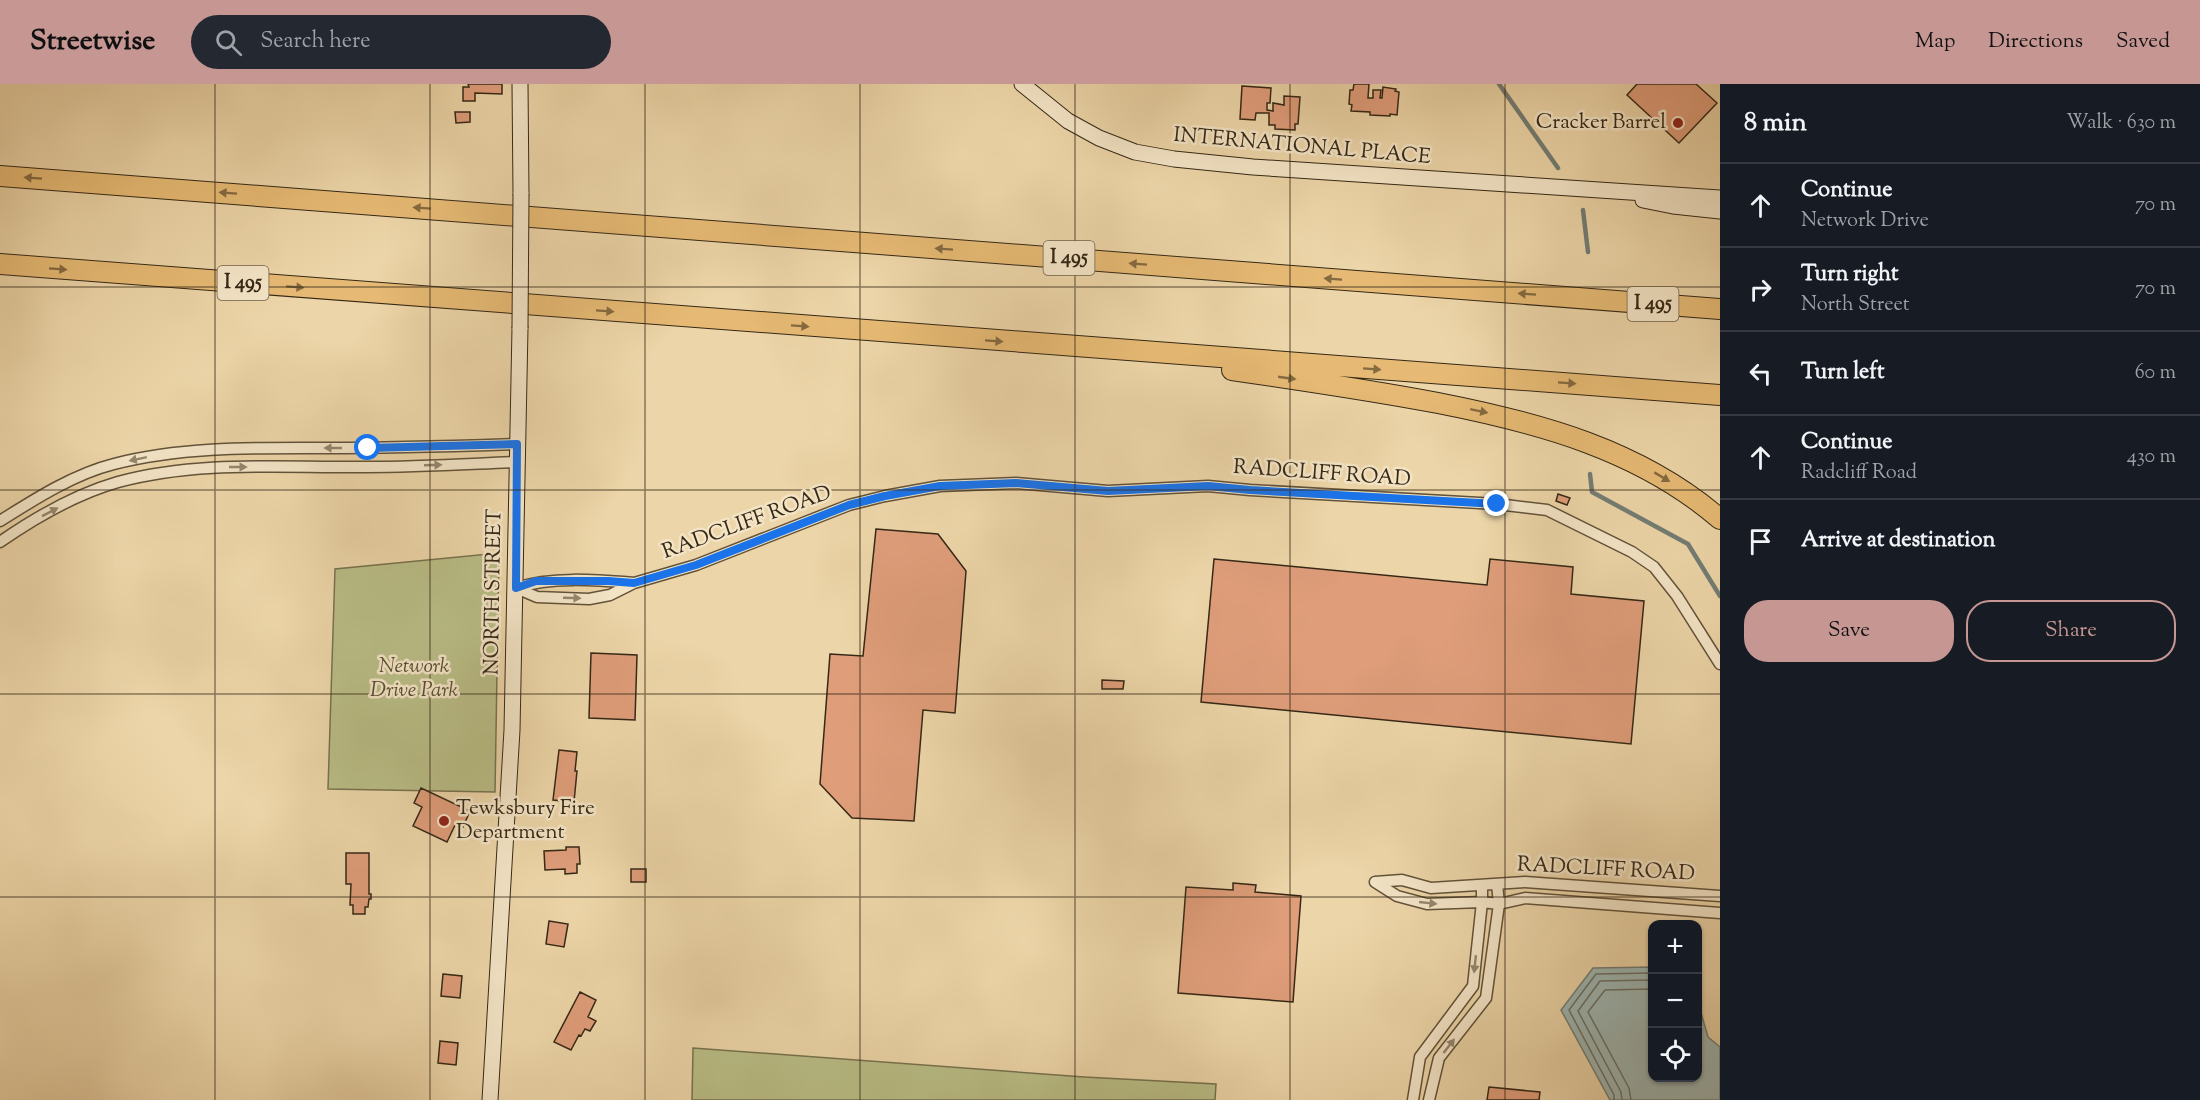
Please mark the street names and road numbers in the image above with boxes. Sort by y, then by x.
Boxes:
street label: INTERNATIONAL PLACE [1172,121,1432,173]
road number: I 495 [1044,241,1094,275]
road number: I 495 [218,266,268,300]
road number: I 495 [1628,287,1678,321]
street label: RADCLIFF ROAD [1232,453,1412,495]
street label: RADCLIFF ROAD [658,478,836,568]
street label: NORTH STREET [478,508,510,675]
street label: RADCLIFF ROAD [1516,850,1696,890]

